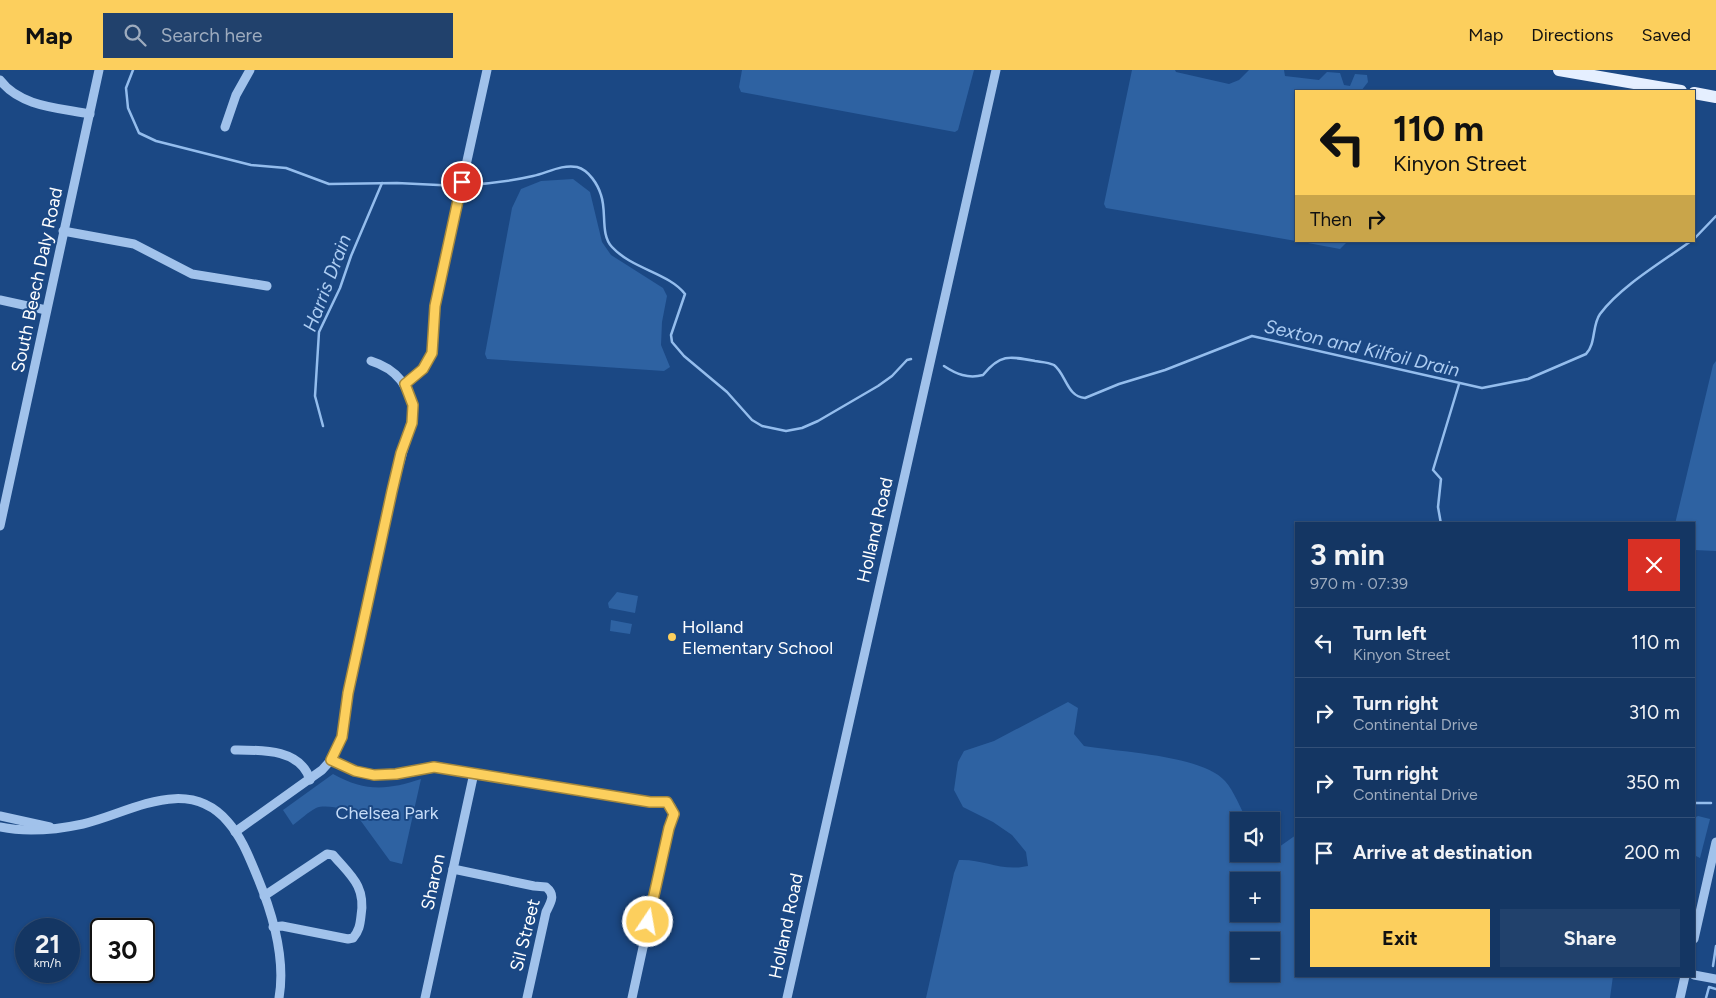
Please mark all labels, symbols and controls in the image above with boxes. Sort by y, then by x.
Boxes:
search box [103,13,453,58]
text: Map [25,21,73,50]
icon: search [121,21,149,49]
text: Search here [161,24,262,47]
text: Map [1468,24,1503,46]
text: Directions [1531,24,1613,46]
text: Saved [1641,24,1691,46]
text: 110 m [1393,108,1484,150]
icon: left [1310,110,1375,175]
text: Kinyon Street [1393,150,1527,177]
pin [441,161,483,203]
icon: arrive [448,168,476,196]
street label: South Beech Daly Road [7,185,67,375]
icon: right [1362,205,1390,233]
text: Then [1310,208,1352,231]
water label: Harris Drain [298,231,356,335]
water label: Sexton and Kilfoil Drain [1262,314,1462,382]
street label: Holland Road [852,475,898,585]
text: 3 min [1310,536,1385,573]
button: close [1628,539,1680,591]
text: 970 m · 07:39 [1310,574,1408,593]
place label: Holland Elementary School [682,616,833,659]
text: Turn left [1353,622,1427,645]
icon: left [1310,629,1338,657]
marker: Holland Elementary School [666,631,678,643]
text: 110 m [1631,631,1680,654]
text: Kinyon Street [1353,645,1450,664]
text: Turn right [1353,692,1439,715]
icon: right [1310,699,1338,727]
text: 310 m [1629,701,1680,724]
text: Continental Drive [1353,715,1478,734]
text: Turn right [1353,762,1439,785]
icon: right [1310,769,1338,797]
text: 350 m [1626,771,1680,794]
text: Continental Drive [1353,785,1478,804]
park label: Chelsea Park [336,802,439,824]
map controls [1230,812,1280,982]
button: sound [1230,812,1280,862]
icon: arrive [1310,839,1338,867]
text: Arrive at destination [1353,841,1532,864]
text: 200 m [1624,841,1680,864]
street label: Sharon [416,852,450,912]
street label: Holland Road [764,871,808,981]
button: + [1230,872,1280,922]
position arrow [621,895,673,947]
street label: Sil Street [505,896,545,974]
button: Exit [1310,909,1490,967]
button: Share [1500,909,1680,967]
speed limit sign: 30 [90,918,155,983]
text: 21 [35,929,60,959]
button: − [1230,932,1280,982]
text: km/h [34,956,61,970]

